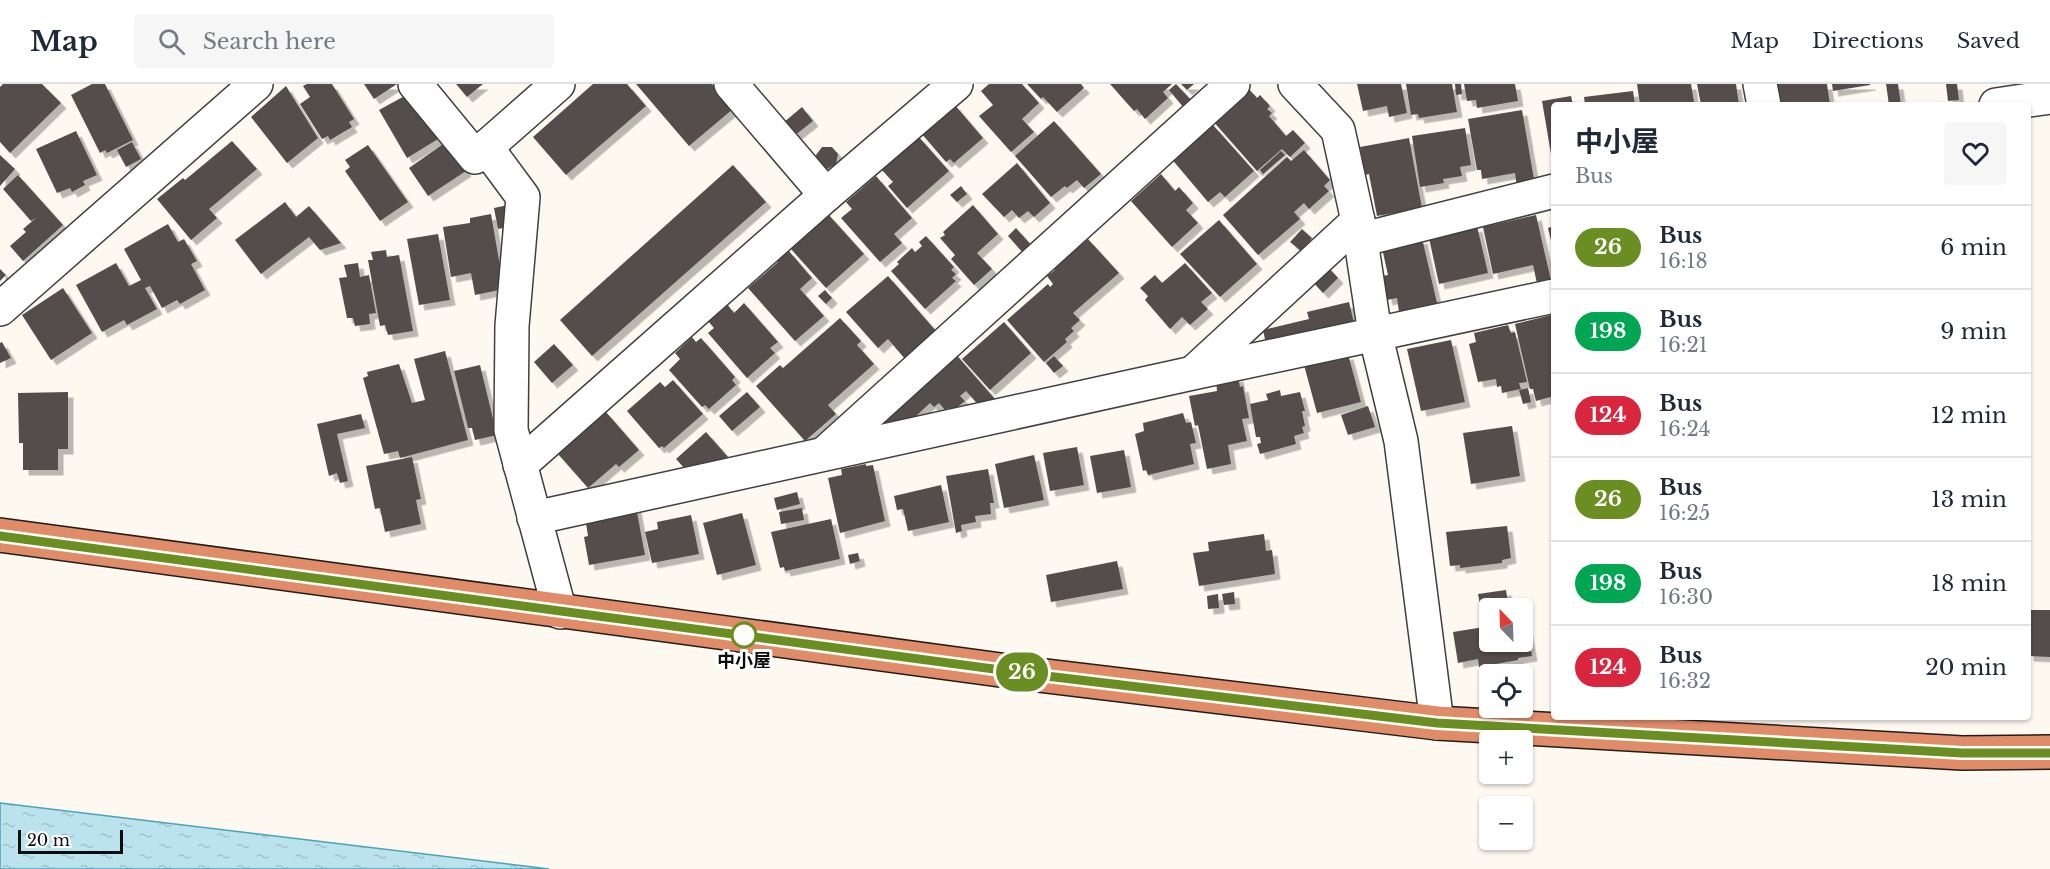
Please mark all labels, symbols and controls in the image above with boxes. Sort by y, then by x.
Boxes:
search box [134,14,554,68]
text: Map [30,24,98,59]
icon: search [155,25,188,58]
text: Search here [203,28,336,55]
text: Map [1730,28,1779,54]
text: Directions [1812,28,1924,54]
text: Saved [1957,28,2020,54]
button: heart [1944,122,2007,185]
text: 中小屋 [1575,124,1659,159]
text: Bus [1575,164,1613,188]
text: Bus [1659,222,1702,249]
text: 26 [1594,234,1622,260]
text: 6 min [1940,234,2007,261]
text: 16:18 [1659,249,1708,273]
text: Bus [1659,306,1702,333]
text: 198 [1590,318,1626,344]
text: 9 min [1940,318,2007,345]
text: 16:21 [1659,333,1708,357]
text: Bus [1659,390,1702,417]
text: 124 [1590,402,1626,428]
text: 12 min [1931,402,2007,429]
text: 16:24 [1659,417,1711,441]
text: Bus [1659,474,1702,501]
text: 26 [1594,486,1622,512]
text: 13 min [1931,486,2007,513]
text: 16:25 [1659,501,1710,525]
text: Bus [1659,558,1702,585]
text: 198 [1590,570,1626,596]
text: 18 min [1931,570,2007,597]
text: 16:30 [1659,585,1713,609]
north arrow [1479,598,1533,652]
map controls [1479,598,1533,850]
marker: 中小屋 [731,622,757,648]
text: Bus [1659,642,1702,669]
place label: 中小屋 [717,650,771,672]
line badge: 26 [995,652,1049,692]
text: 124 [1590,654,1626,680]
text: 20 min [1925,654,2007,681]
text: 26 [1008,659,1036,685]
button: locate [1479,664,1533,718]
text: 16:32 [1659,669,1711,693]
button: + [1479,730,1533,784]
button: − [1479,796,1533,850]
scale bar [18,827,123,854]
text: 20 m [27,830,70,850]

